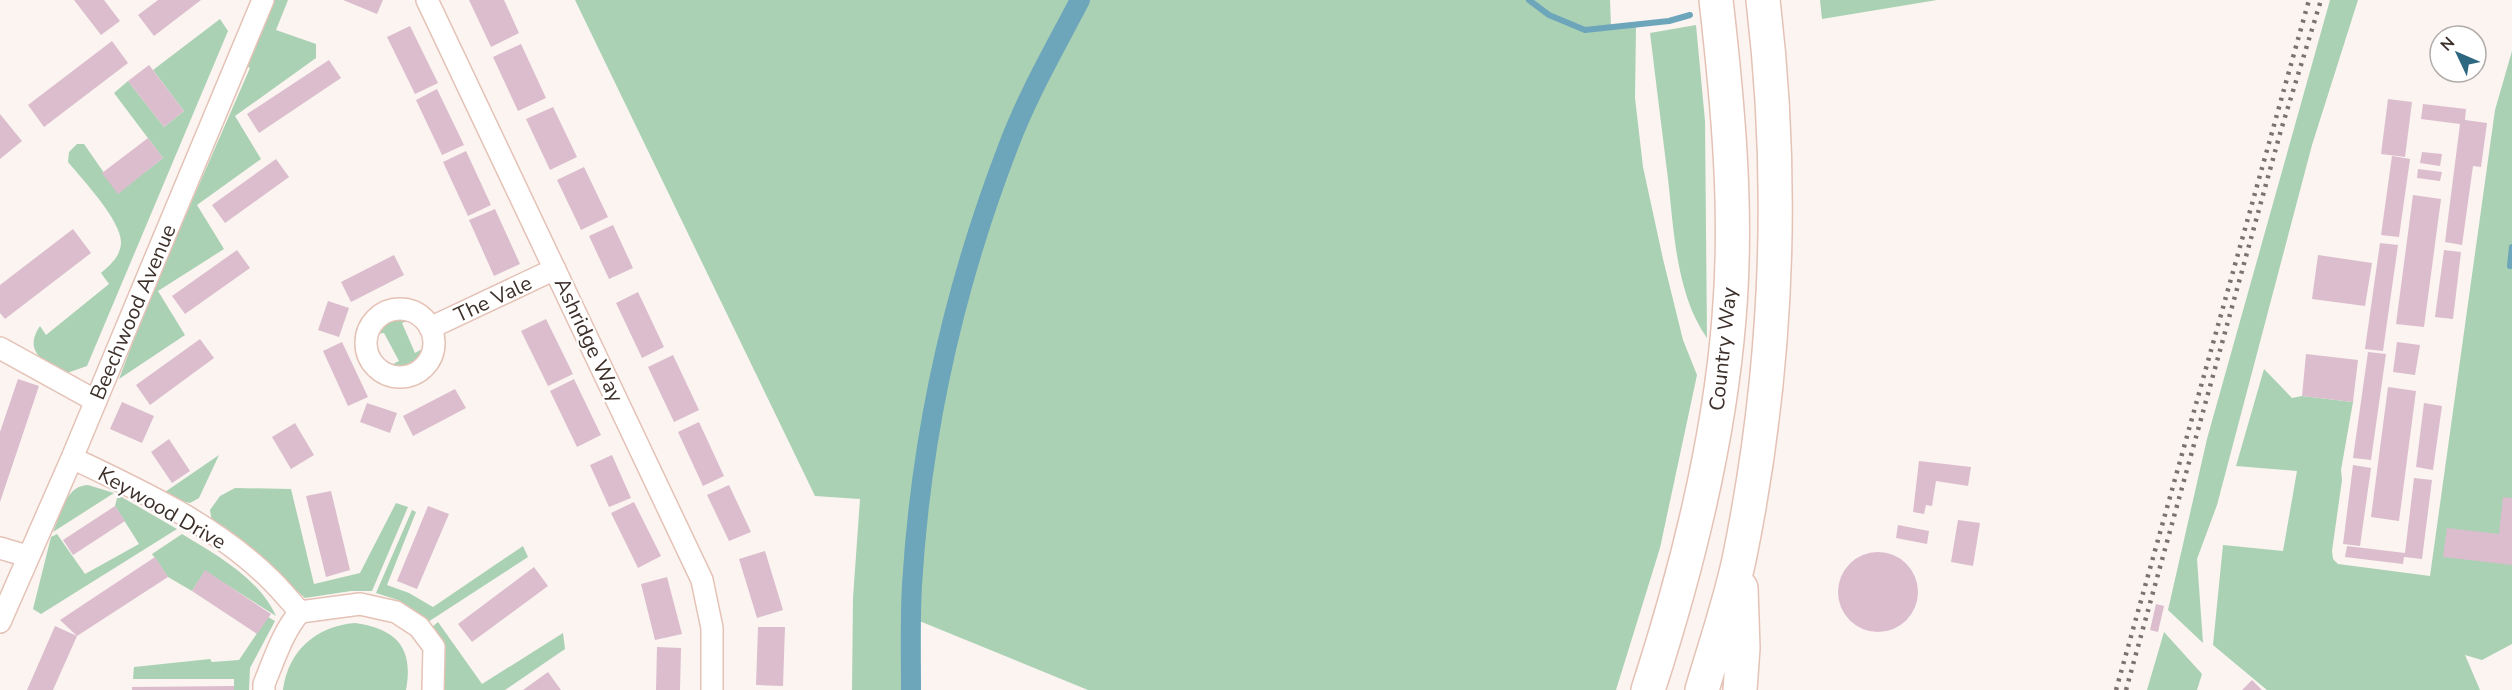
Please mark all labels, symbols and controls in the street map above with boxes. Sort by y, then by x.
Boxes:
north arrow [2428,24,2488,84]
text: N [2436,32,2460,56]
street label: Beechwood Avenue [83,220,183,404]
street label: The Vale [450,269,536,329]
street label: Ashridge Way [548,273,630,407]
street label: Country Way [1703,286,1743,412]
street label: Keywood Drive [93,460,231,556]

